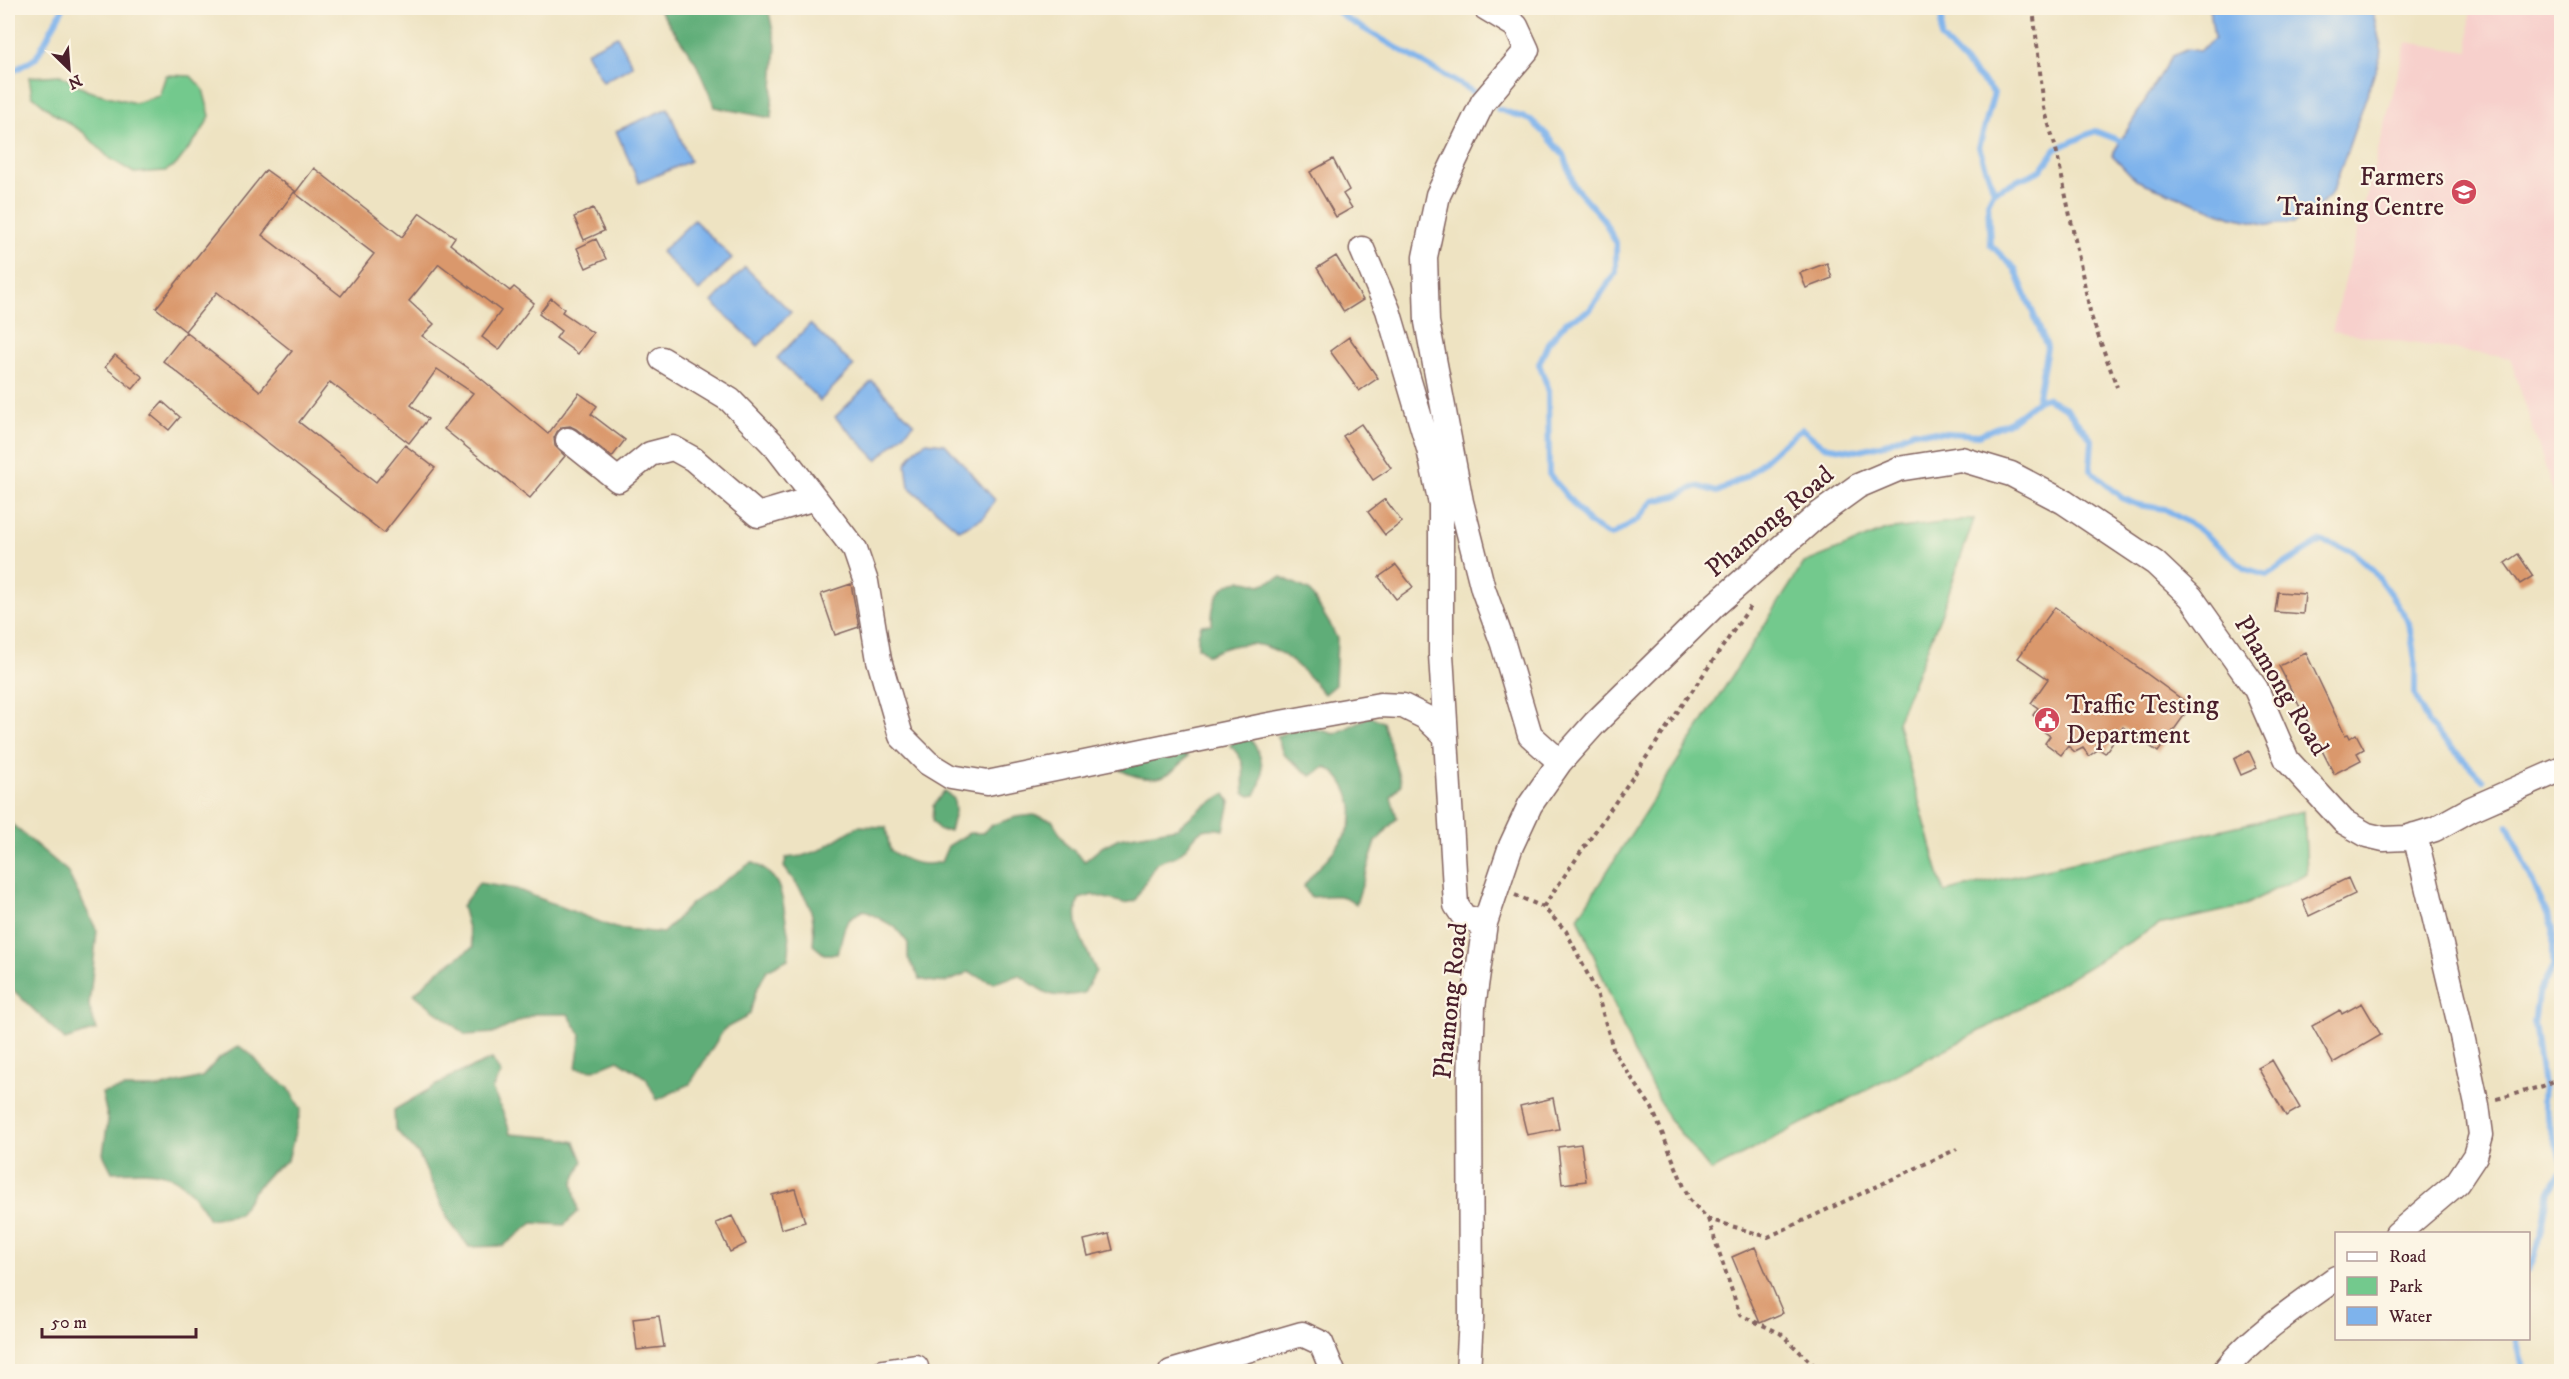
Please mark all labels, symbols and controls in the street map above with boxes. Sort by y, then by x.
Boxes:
north arrow [39,39,99,99]
text: N [65,70,85,94]
place label: Farmers Training Centre [2277,161,2444,224]
school or university icon: Farmers Training Centre [2449,177,2479,207]
street label: Phamong Road [1699,459,1841,585]
street label: Phamong Road [2226,610,2336,762]
place label: Traffic Testing Department [2066,689,2219,752]
public building icon: Traffic Testing Department [2032,705,2062,735]
street label: Phamong Road [1426,921,1476,1081]
legend [2335,1232,2530,1340]
text: Road [2389,1246,2426,1268]
text: Park [2389,1276,2423,1298]
scale bar [42,1301,196,1339]
text: Water [2388,1306,2432,1328]
text: 50 m [51,1312,87,1334]

